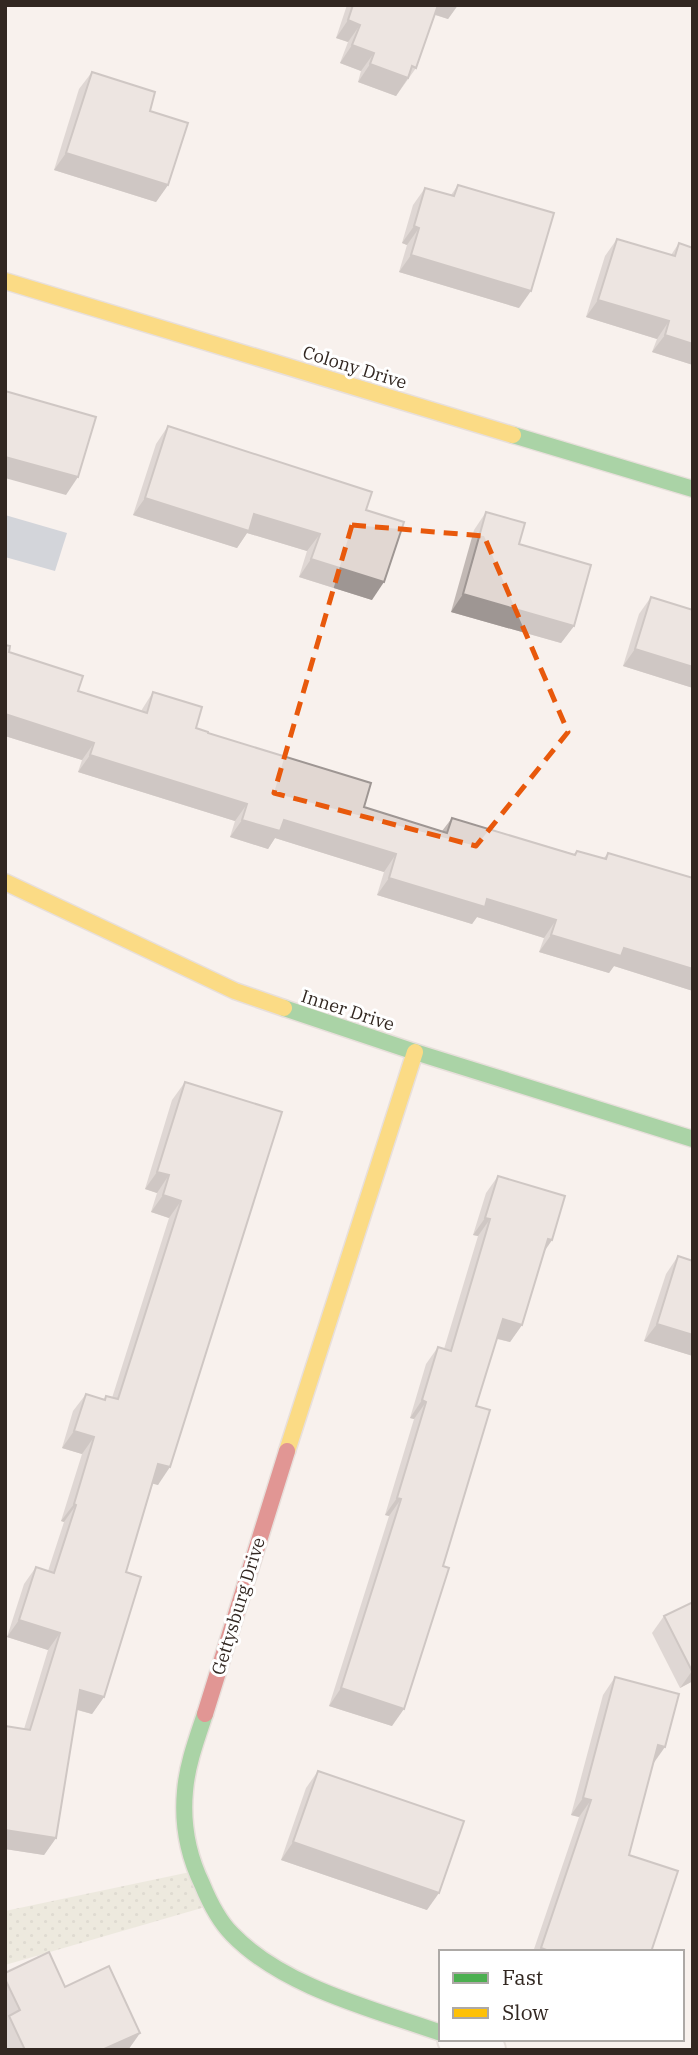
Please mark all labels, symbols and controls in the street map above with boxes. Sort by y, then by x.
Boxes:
street label: Colony Drive [300,340,410,394]
street label: Inner Drive [299,984,397,1036]
street label: Gettysburg Drive [206,1534,270,1678]
legend [439,1950,684,2041]
text: Fast [502,1963,543,1991]
text: Slow [502,1998,549,2026]

